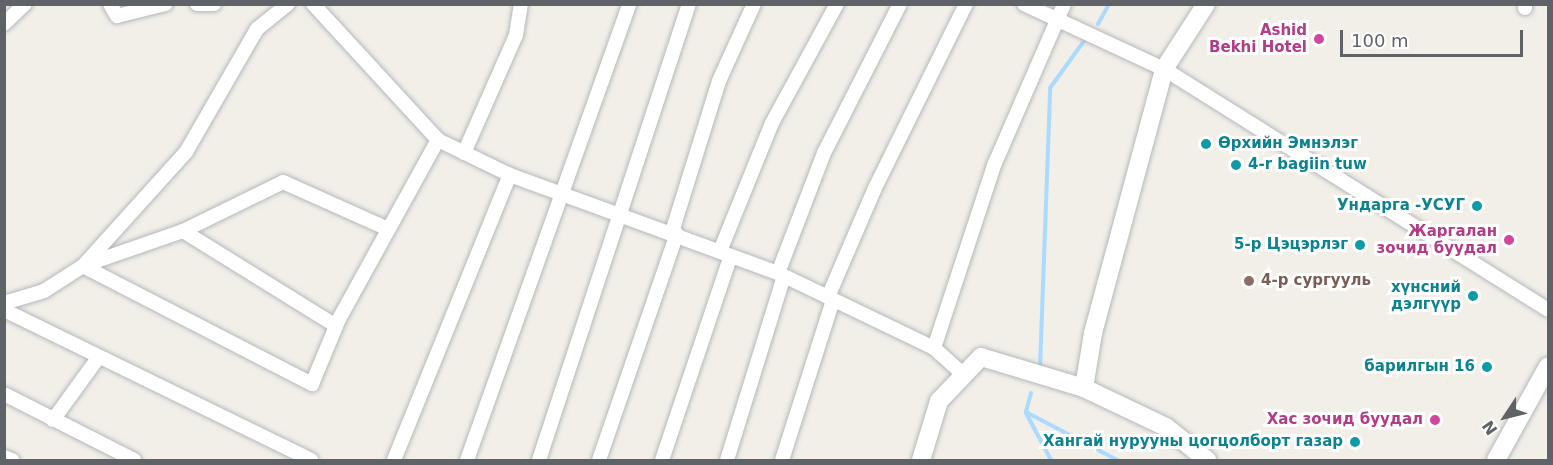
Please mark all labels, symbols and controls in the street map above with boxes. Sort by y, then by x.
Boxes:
scale bar [1343,18,1526,56]
place label: Ashid Bekhi Hotel [1209,21,1307,56]
text: 100 m [1351,30,1409,51]
marker: Ashid Bekhi Hotel [1312,32,1326,46]
place label: Өрхийн Эмнэлэг [1218,135,1358,153]
marker: Өрхийн Эмнэлэг [1199,137,1213,151]
place label: 4-r bagiin tuw [1248,156,1367,174]
marker: 4-r bagiin tuw [1229,158,1243,172]
place label: Ундарга -УСУГ [1337,197,1465,215]
marker: Ундарга -УСУГ [1470,199,1484,213]
place label: Жаргалан зочид буудал [1377,222,1497,257]
marker: Жаргалан зочид буудал [1502,233,1516,247]
place label: 5-р Цэцэрлэг [1234,236,1348,254]
marker: 5-р Цэцэрлэг [1353,238,1367,252]
place label: 4-р сургууль [1261,272,1371,290]
marker: 4-р сургууль [1242,274,1256,288]
place label: хүнсний дэлгүүр [1391,278,1461,313]
marker: хүнсний дэлгүүр [1466,289,1480,303]
place label: барилгын 16 [1364,358,1475,376]
marker: барилгын 16 [1480,360,1494,374]
north arrow [1475,387,1535,447]
place label: Хас зочид буудал [1267,411,1423,429]
marker: Хас зочид буудал [1428,413,1442,427]
text: N [1478,417,1501,439]
place label: Хангай нурууны цогцолборт газар [1043,433,1343,451]
marker: Хангай нурууны цогцолборт газар [1348,435,1362,449]

